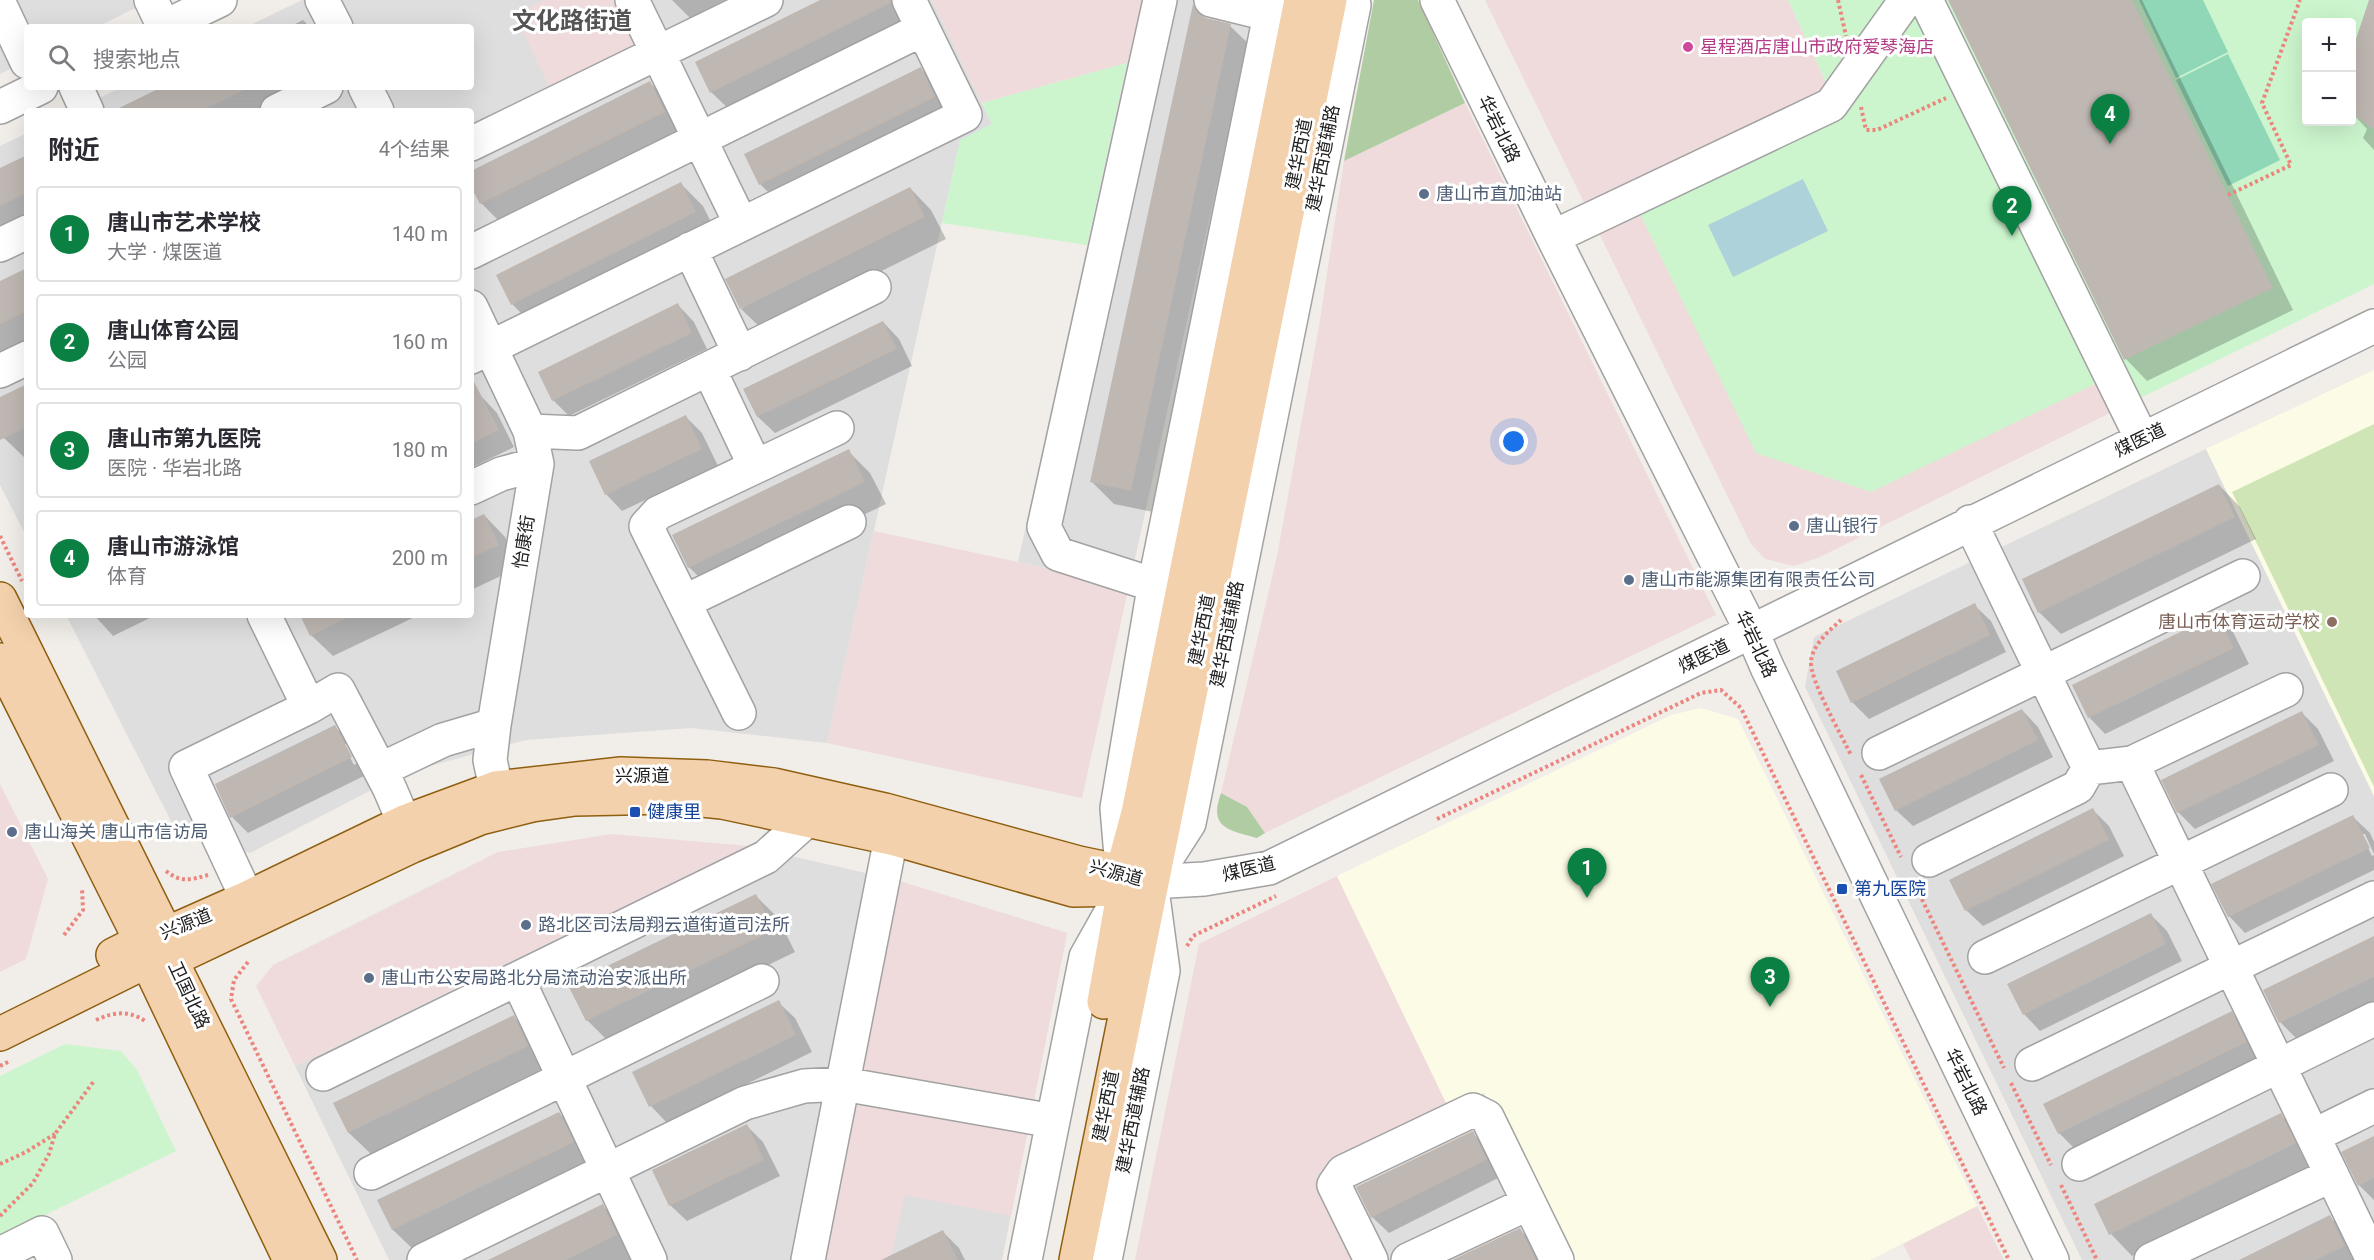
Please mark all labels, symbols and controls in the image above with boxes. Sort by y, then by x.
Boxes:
district label: 文化路街道 [512,7,632,35]
map controls [2302,18,2356,126]
button: + [2302,18,2356,72]
search box [24,24,474,90]
place label: 星程酒店唐山市政府爱琴海店 [1700,36,1934,57]
marker: 星程酒店唐山市政府爱琴海店 [1681,40,1695,54]
icon: search [45,41,78,74]
text: 搜索地点 [93,47,181,72]
button: − [2302,72,2356,126]
street label: 华岩北路 [1474,92,1525,166]
pin: 4 [2090,94,2130,144]
street label: 建华西道辅路 [1302,103,1343,213]
street label: 建华西道 [1281,117,1316,191]
text: 附近 [48,135,100,165]
text: 4个结果 [379,137,450,161]
place label: 唐山市直加油站 [1436,183,1562,204]
pin: 2 [1992,186,2032,236]
marker: 唐山市直加油站 [1417,187,1431,201]
text: 唐山市艺术学校 [107,210,261,235]
text: 1 [64,222,75,246]
text: 140 m [392,222,448,246]
text: 大学 · 煤医道 [107,240,222,264]
text: 唐山体育公园 [107,318,239,343]
text: 2 [64,330,75,354]
text: 160 m [392,330,448,354]
text: 公园 [107,348,147,372]
street label: 煤医道 [2111,418,2169,461]
text: 唐山市第九医院 [107,426,261,451]
your location [1499,427,1528,456]
text: 3 [64,438,75,462]
text: 180 m [392,438,448,462]
text: 医院 · 华岩北路 [107,456,242,480]
street label: 怡康街 [509,514,538,570]
place label: 唐山银行 [1806,515,1878,536]
marker: 唐山银行 [1787,519,1801,533]
text: 唐山市游泳馆 [107,534,239,559]
text: 4 [64,546,75,570]
text: 200 m [392,546,448,570]
text: 体育 [107,564,147,588]
place label: 唐山市能源集团有限责任公司 [1641,569,1875,590]
marker: 唐山市能源集团有限责任公司 [1622,573,1636,587]
street label: 建华西道辅路 [1206,579,1247,689]
street label: 建华西道 [1184,593,1219,667]
street label: 华岩北路 [1732,607,1781,681]
place label: 唐山市体育运动学校 [2158,611,2320,632]
marker: 唐山市体育运动学校 [2325,615,2339,629]
street label: 煤医道 [1675,634,1733,677]
street label: 兴源道 [615,765,669,786]
place label: 健康里 [647,801,701,822]
marker: 健康里 [628,805,642,819]
place label: 唐山海关 唐山市信访局 [24,821,208,842]
marker: 唐山海关 唐山市信访局 [5,825,19,839]
pin: 1 [1568,848,1606,898]
street label: 煤医道 [1220,852,1278,885]
street label: 兴源道 [1087,855,1145,890]
place label: 第九医院 [1854,878,1926,899]
marker: 第九医院 [1835,882,1849,896]
street label: 兴源道 [157,904,215,943]
place label: 路北区司法局翔云道街道司法所 [538,914,790,935]
marker: 路北区司法局翔云道街道司法所 [519,918,533,932]
street label: 卫国北路 [165,958,214,1032]
pin: 3 [1750,958,1790,1007]
place label: 唐山市公安局路北分局流动治安派出所 [381,967,687,988]
marker: 唐山市公安局路北分局流动治安派出所 [362,971,376,985]
street label: 华岩北路 [1941,1045,1992,1119]
street label: 建华西道辅路 [1112,1065,1153,1175]
street label: 建华西道 [1088,1069,1123,1143]

